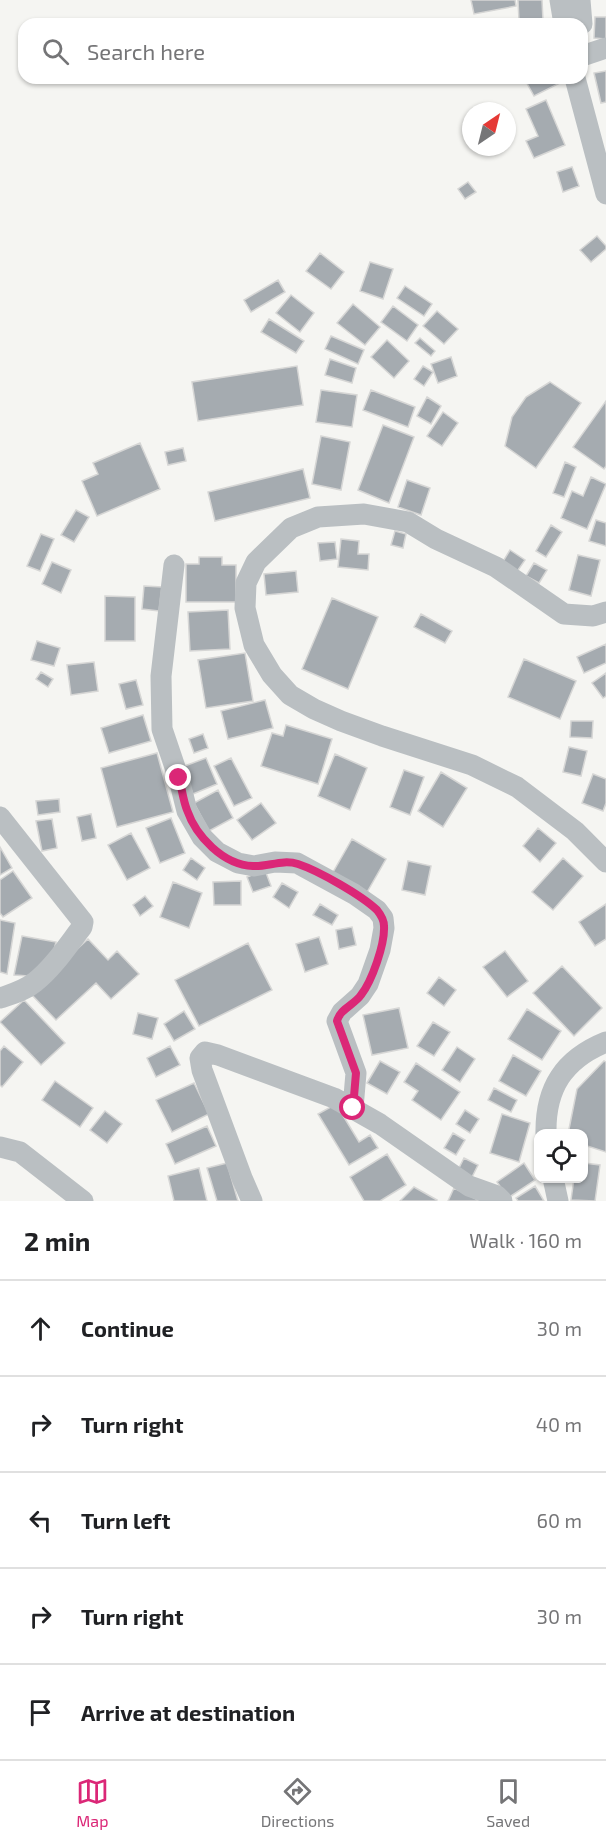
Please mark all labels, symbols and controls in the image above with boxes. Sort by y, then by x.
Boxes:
search box [18,18,588,84]
icon: search [39,35,72,68]
text: Search here [87,38,205,64]
north arrow [462,102,516,156]
route end [165,764,191,790]
route start [339,1094,365,1120]
map controls [534,1129,588,1183]
button: locate [534,1129,588,1183]
text: 2 min [24,1225,90,1256]
text: Walk · 160 m [469,1228,582,1252]
icon: ahead [24,1312,57,1345]
text: Continue [81,1315,174,1341]
text: 30 m [537,1316,582,1340]
icon: right [24,1408,57,1441]
text: Turn right [81,1411,183,1437]
text: 40 m [536,1412,582,1436]
icon: left [24,1504,57,1537]
text: Turn left [81,1507,170,1533]
text: 60 m [537,1508,582,1532]
icon: right [24,1600,57,1633]
text: Turn right [81,1603,183,1629]
text: 30 m [537,1604,582,1628]
icon: arrive [24,1696,57,1729]
text: Arrive at destination [81,1699,295,1725]
tab: Map [76,1775,109,1830]
tab: Directions [261,1775,334,1830]
tab: Saved [486,1775,530,1830]

